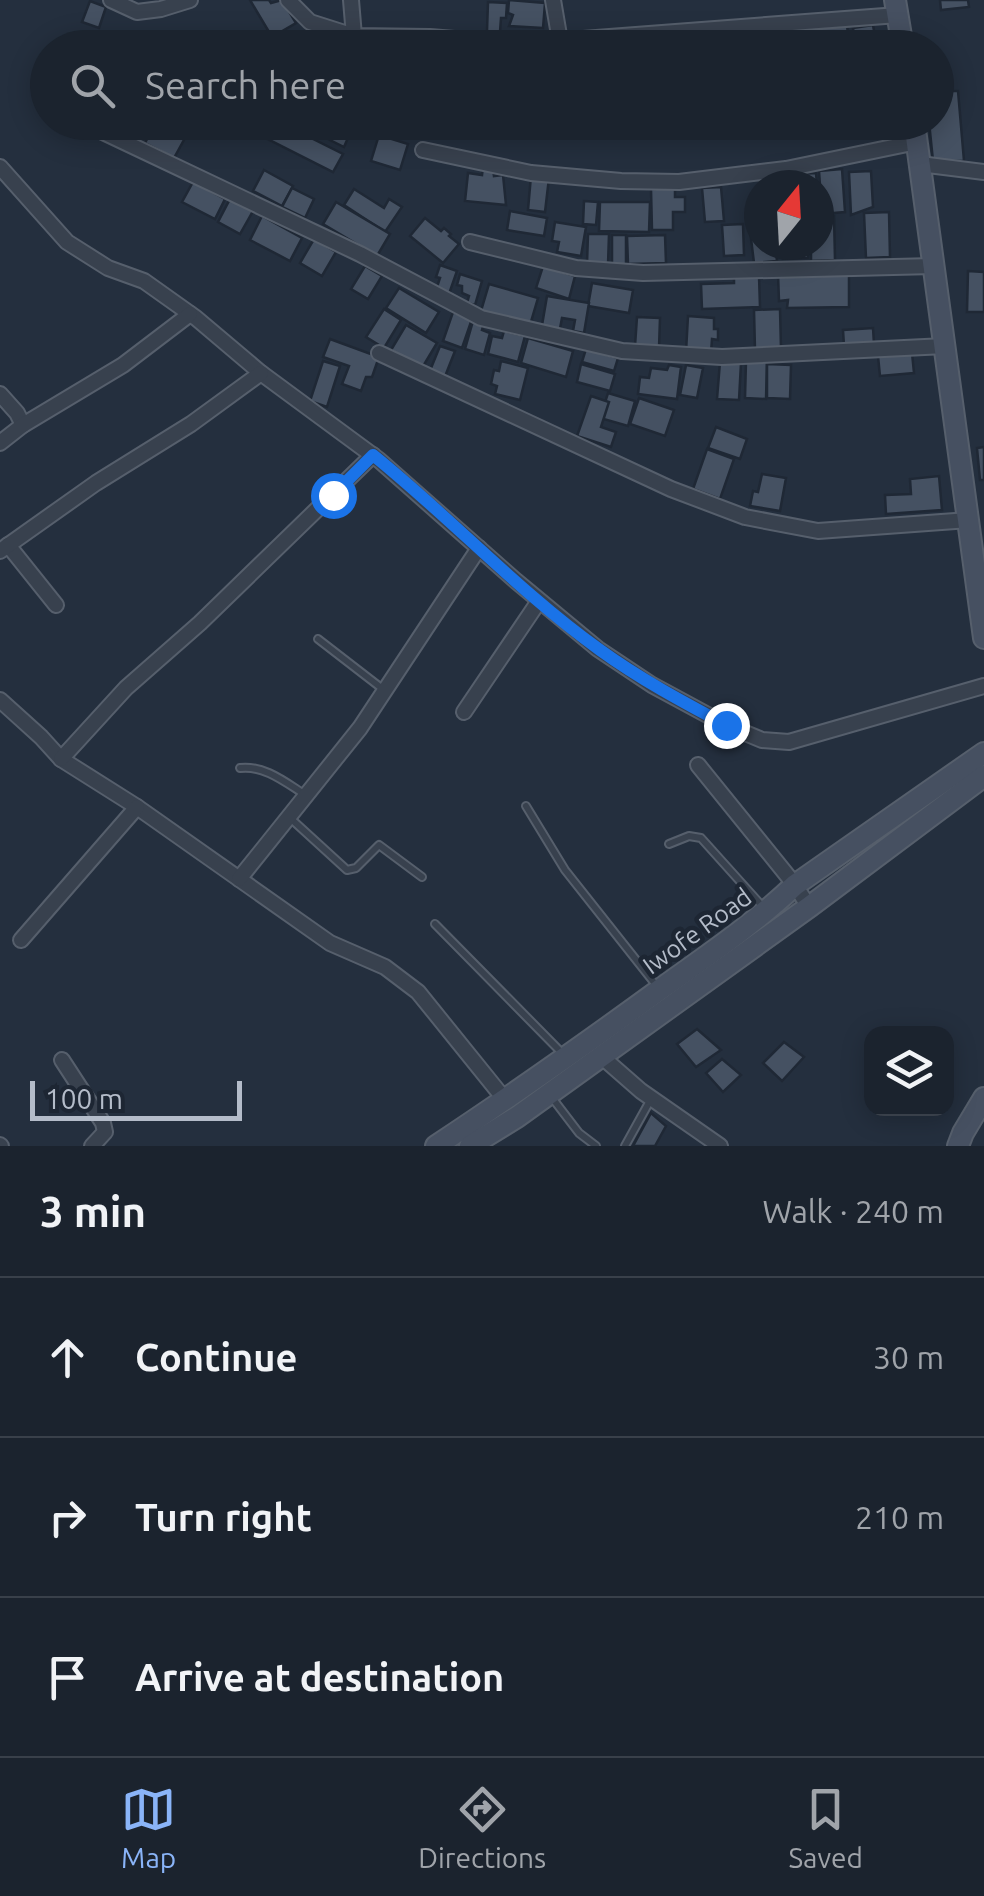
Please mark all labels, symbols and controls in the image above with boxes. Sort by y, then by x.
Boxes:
search box [30,30,954,140]
icon: search [65,58,120,113]
text: Search here [145,64,346,106]
north arrow [744,170,834,260]
route start [311,473,357,519]
route end [704,703,750,749]
street label: Iwofe Road [637,882,757,980]
map controls [864,1026,954,1116]
button: layers [864,1026,954,1116]
scale bar [30,1076,242,1120]
text: 100 m [45,1083,123,1114]
text: 3 min [40,1188,146,1235]
text: Walk · 240 m [762,1193,944,1229]
icon: ahead [40,1330,95,1385]
text: Continue [135,1336,297,1378]
text: 30 m [873,1339,944,1375]
icon: right [40,1490,95,1545]
text: Turn right [135,1496,312,1538]
text: 210 m [855,1499,944,1535]
icon: arrive [40,1650,95,1705]
text: Arrive at destination [135,1656,504,1698]
tab: Map [121,1782,176,1873]
tab: Directions [418,1782,546,1873]
tab: Saved [788,1782,863,1873]

